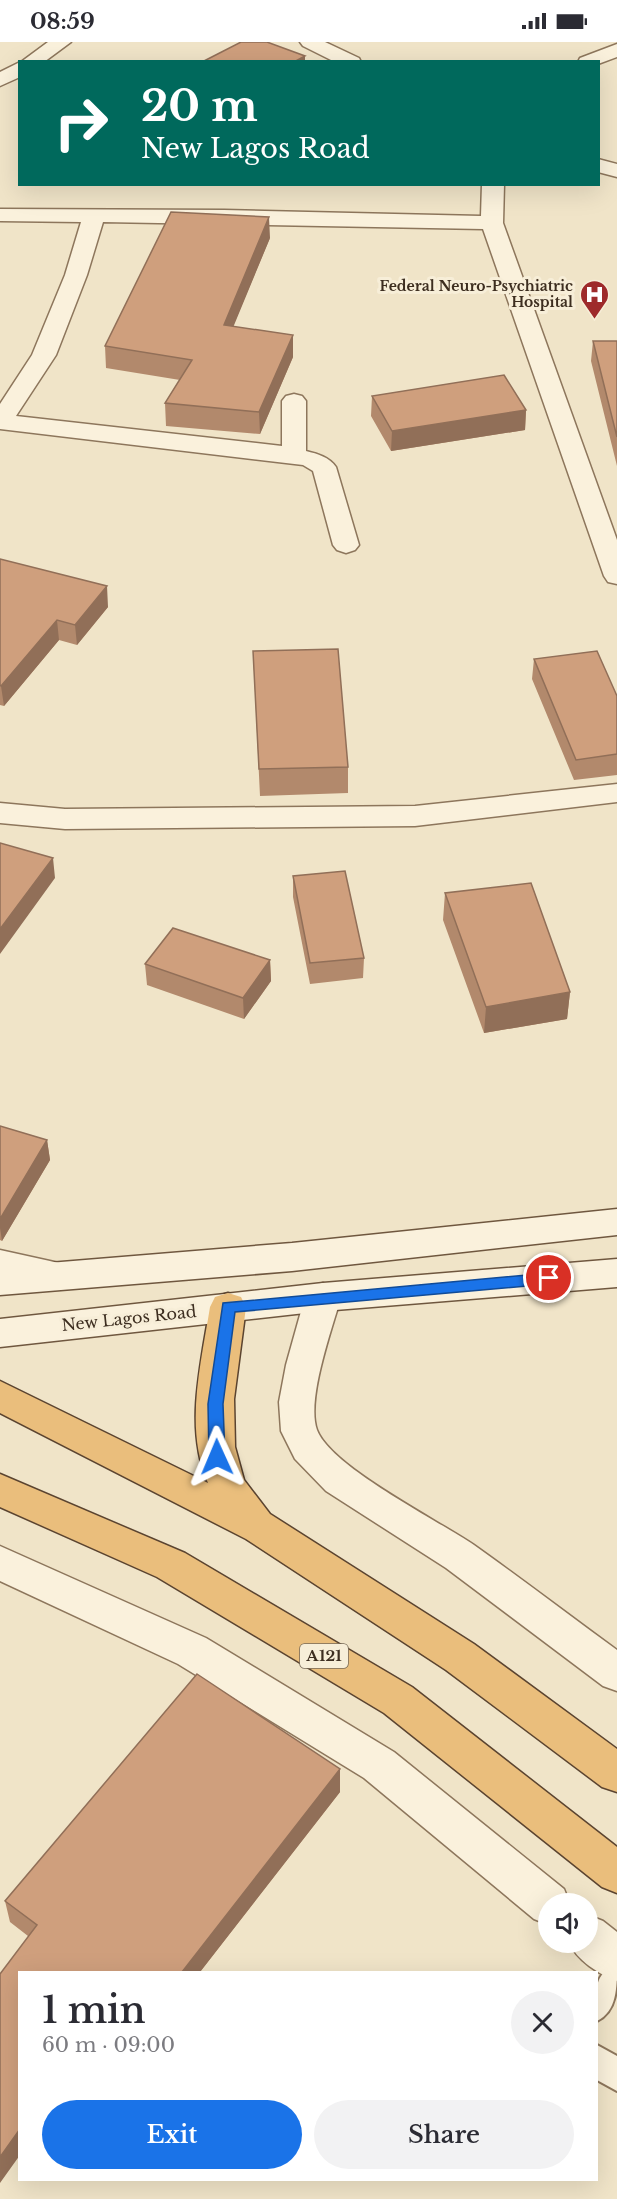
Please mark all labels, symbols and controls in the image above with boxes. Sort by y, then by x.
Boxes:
text: 08:59 [30,8,95,35]
text: 20 m [141,80,258,132]
icon: right [42,84,120,162]
text: New Lagos Road [141,132,370,165]
place label: Federal Neuro-Psychiatric Hospital [380,277,573,311]
hospital icon: Federal Neuro-Psychiatric Hospital [578,278,610,320]
pin [523,1252,574,1303]
icon: arrive [532,1261,565,1294]
street label: New Lagos Road [61,1301,198,1335]
position arrow [185,1425,249,1489]
road number: A121 [300,1644,348,1668]
map controls [538,1893,598,1953]
button: sound [538,1893,598,1953]
text: 1 min [42,1988,146,2033]
button: close [511,1991,574,2054]
text: 60 m · 09:00 [42,2033,175,2057]
button: Exit [42,2100,302,2169]
button: Share [314,2100,574,2169]

